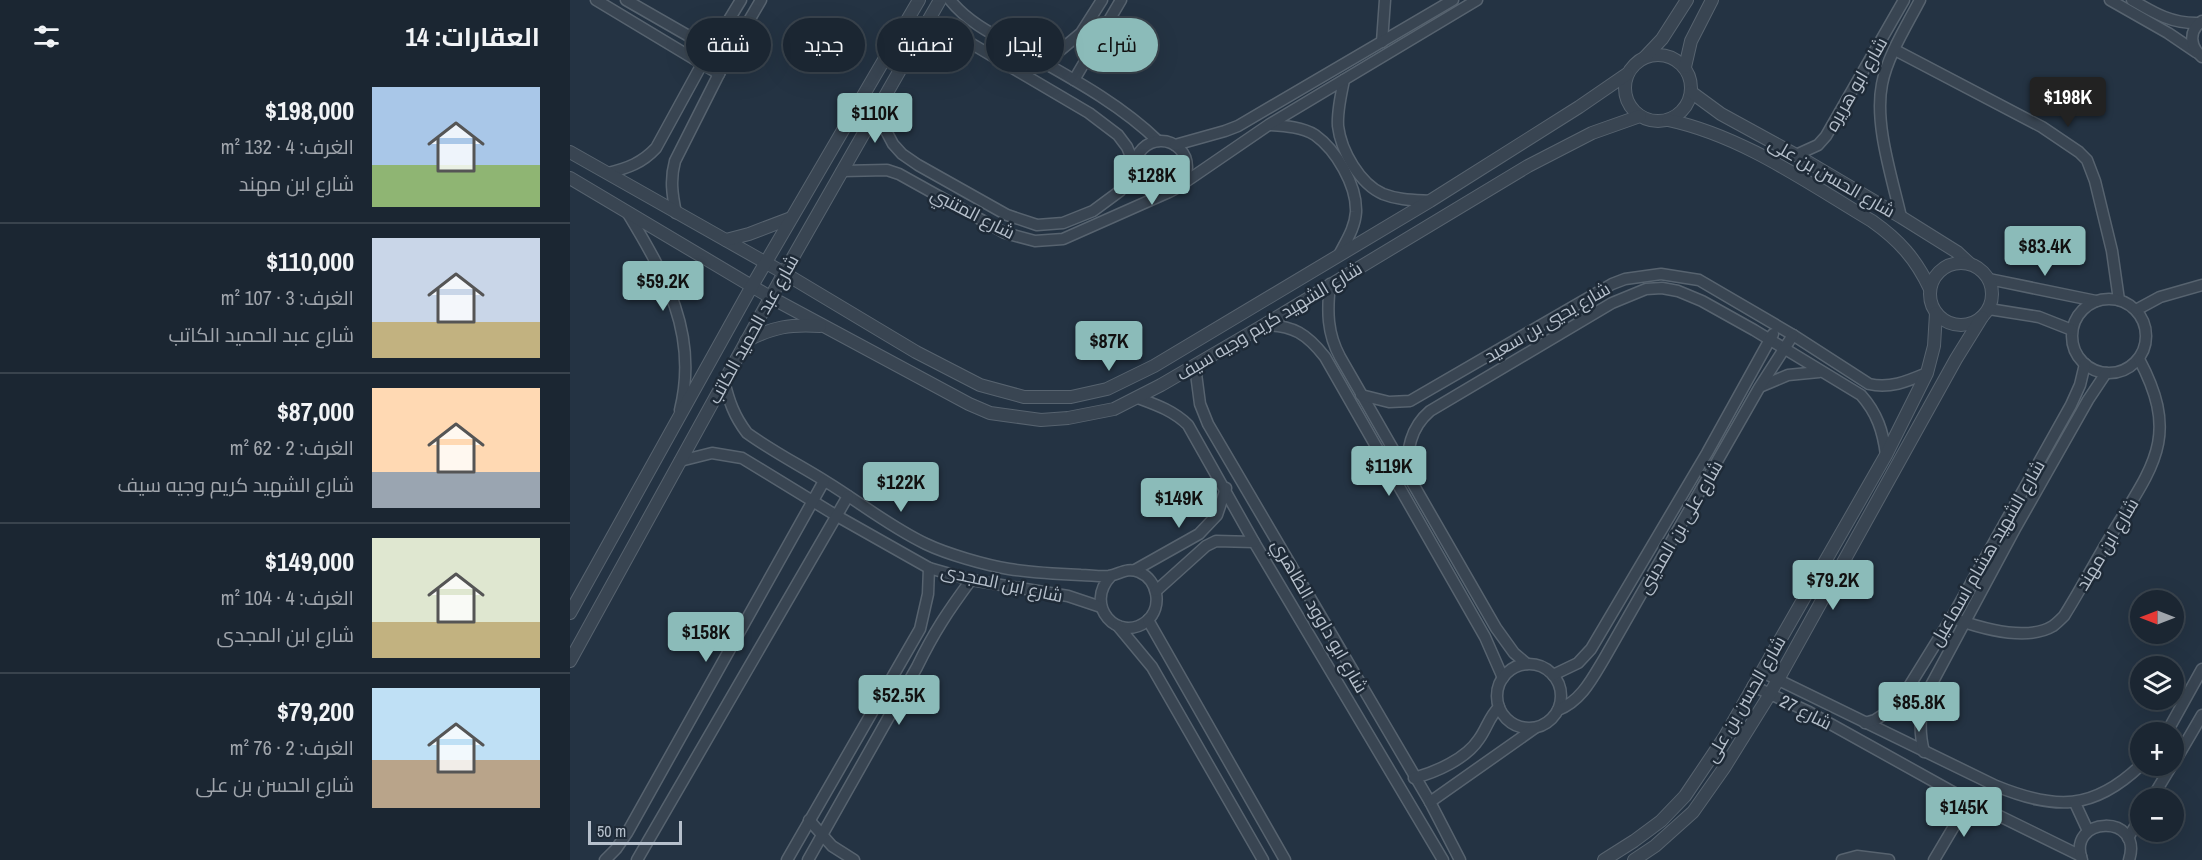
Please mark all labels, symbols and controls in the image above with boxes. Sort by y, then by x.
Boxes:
chip: شقة [686,18,771,72]
chip: جديد [783,18,865,72]
chip: تصفية [877,18,974,72]
chip: إيجار [986,18,1064,72]
chip: شراء [1076,18,1158,72]
text: العقارات: 14 [405,19,540,54]
icon: filters [30,20,63,53]
street label: شارع ابو هريره [1819,32,1893,136]
pin: $198K [2026,77,2110,128]
text: $198K [2044,83,2092,110]
text: $198,000 [265,93,354,128]
pin: $110K [833,93,917,144]
text: $110K [851,99,899,126]
icon: home [420,111,492,183]
street label: شارع الحسن بن على [1764,131,1900,223]
text: الغرف: 4 · 132 m² [221,133,354,160]
pin: $128K [1110,155,1194,206]
text: $128K [1128,161,1176,188]
text: شارع ابن مهند [239,170,354,197]
street label: شارع المتنبي [926,181,1019,247]
pin: $83.4K [1996,226,2094,277]
text: $83.4K [2019,232,2071,259]
text: $110,000 [266,244,354,279]
street label: شارع عبد الحميد الكاتب [702,250,804,408]
street label: شارع الشهيد كريم وجيه سيف [1171,255,1367,387]
pin: $59.2K [614,261,712,312]
icon: home [420,262,492,334]
text: $59.2K [637,267,689,294]
street label: شارع يحيي بن سعيد [1479,276,1615,368]
text: الغرف: 3 · 107 m² [221,284,354,311]
text: شارع عبد الحميد الكاتب [169,321,354,348]
pin: $87K [1073,321,1145,372]
text: $87K [1089,327,1129,354]
text: $87,000 [277,394,354,429]
icon: home [420,412,492,484]
text: الغرف: 2 · 62 m² [230,434,354,461]
pin: $119K [1347,446,1431,497]
text: $119K [1365,452,1413,479]
street label: شارع الشهيد هشام اسماعيل [1923,455,2051,651]
street label: شارع على بن المدينى [1632,456,1728,598]
pin: $122K [859,462,943,513]
text: $122K [877,468,925,495]
text: شارع الشهيد كريم وجيه سيف [118,471,354,498]
pin: $149K [1137,478,1221,529]
text: $149K [1155,484,1203,511]
street label: شارع ابن مهند [2070,493,2144,595]
street label: شارع ابو داوود الظاهري [1264,535,1374,698]
text: $149,000 [265,544,354,579]
street label: شارع ابن المجدى [939,558,1065,608]
pin: $79.2K [1784,560,1882,611]
icon: home [420,562,492,634]
text: $79.2K [1807,566,1859,593]
text: الغرف: 4 · 104 m² [221,584,354,611]
north arrow [2130,590,2184,644]
map controls [2130,590,2184,842]
pin: $158K [664,612,748,663]
text: $158K [682,618,730,645]
text: شارع ابن المجدى [216,621,354,648]
street label: شارع الحسن بن على [1699,631,1791,767]
button: layers [2130,656,2184,710]
pin: $52.5K [850,675,948,726]
text: $52.5K [873,681,925,708]
pin: $85.8K [1870,682,1968,733]
street label: شارع 27 [1776,688,1836,736]
text: $85.8K [1893,688,1945,715]
text: $79,200 [277,694,354,729]
icon: home [420,712,492,784]
button: + [2130,722,2184,776]
text: الغرف: 2 · 76 m² [230,734,354,761]
text: شارع الحسن بن على [196,771,354,798]
pin: $145K [1922,787,2006,838]
button: − [2130,788,2184,842]
text: $145K [1940,793,1988,820]
scale bar [588,818,682,846]
text: 50 m [597,820,626,842]

